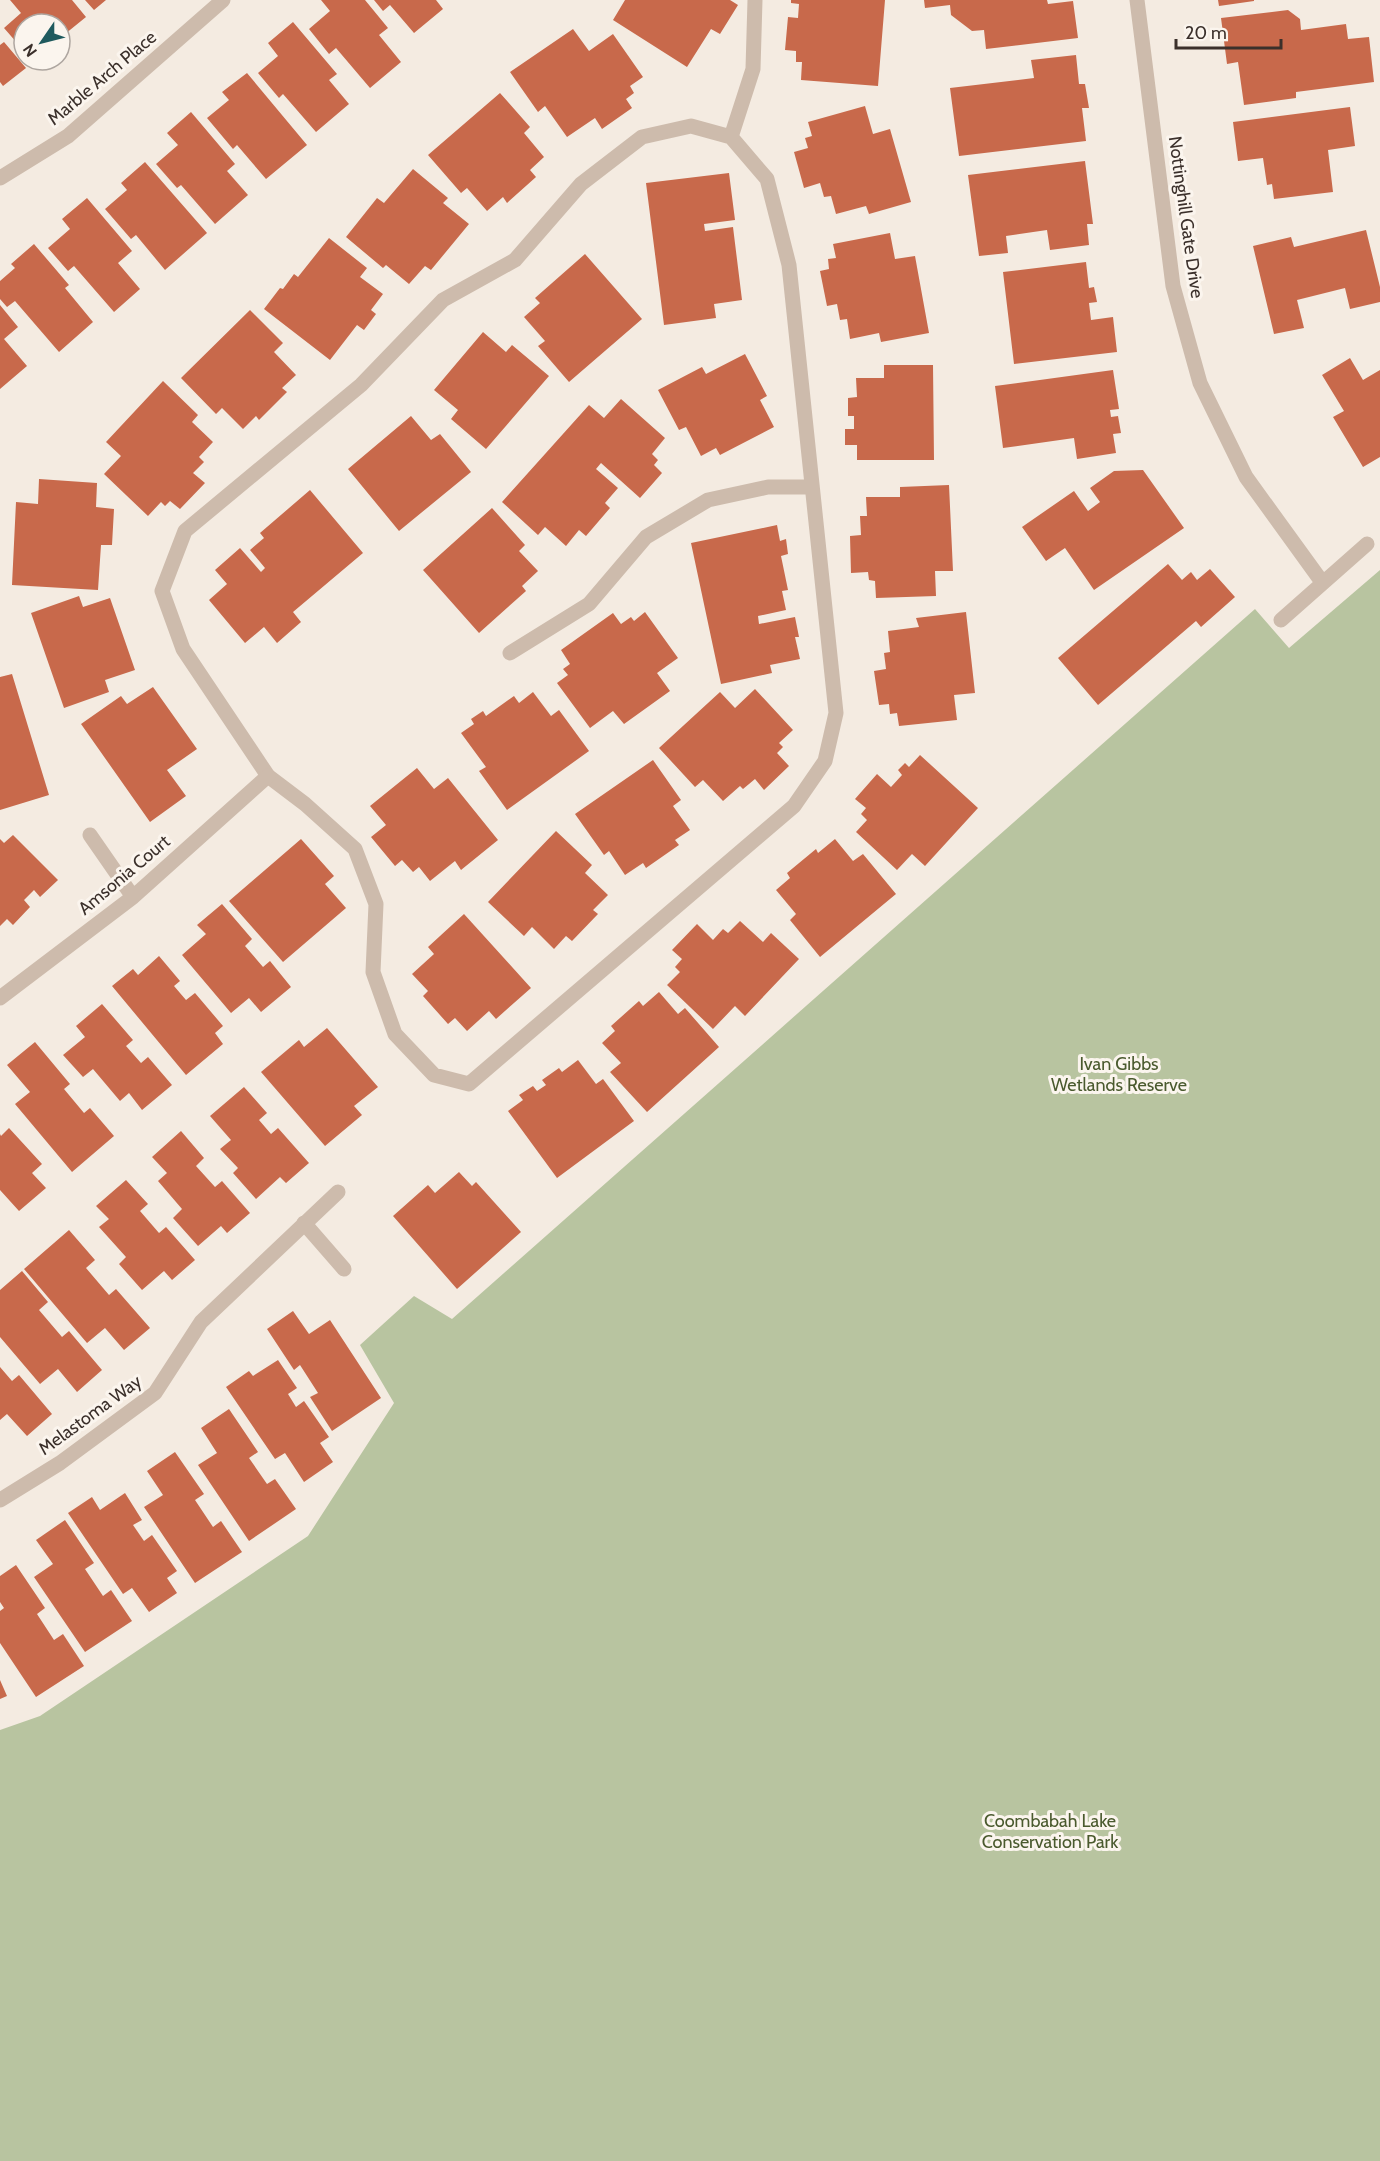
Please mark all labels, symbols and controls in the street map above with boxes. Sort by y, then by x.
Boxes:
north arrow [12,12,72,72]
scale bar [1176,12,1281,50]
text: 20 m [1185,22,1227,44]
street label: Marble Arch Place [43,26,161,130]
text: N [19,40,41,60]
street label: Nottinghill Gate Drive [1164,135,1208,299]
street label: Amsonia Court [74,830,174,920]
park label: Ivan Gibbs Wetlands Reserve [1051,1053,1187,1096]
street label: Melastoma Way [34,1370,146,1460]
park label: Coombabah Lake Conservation Park [982,1810,1119,1853]

